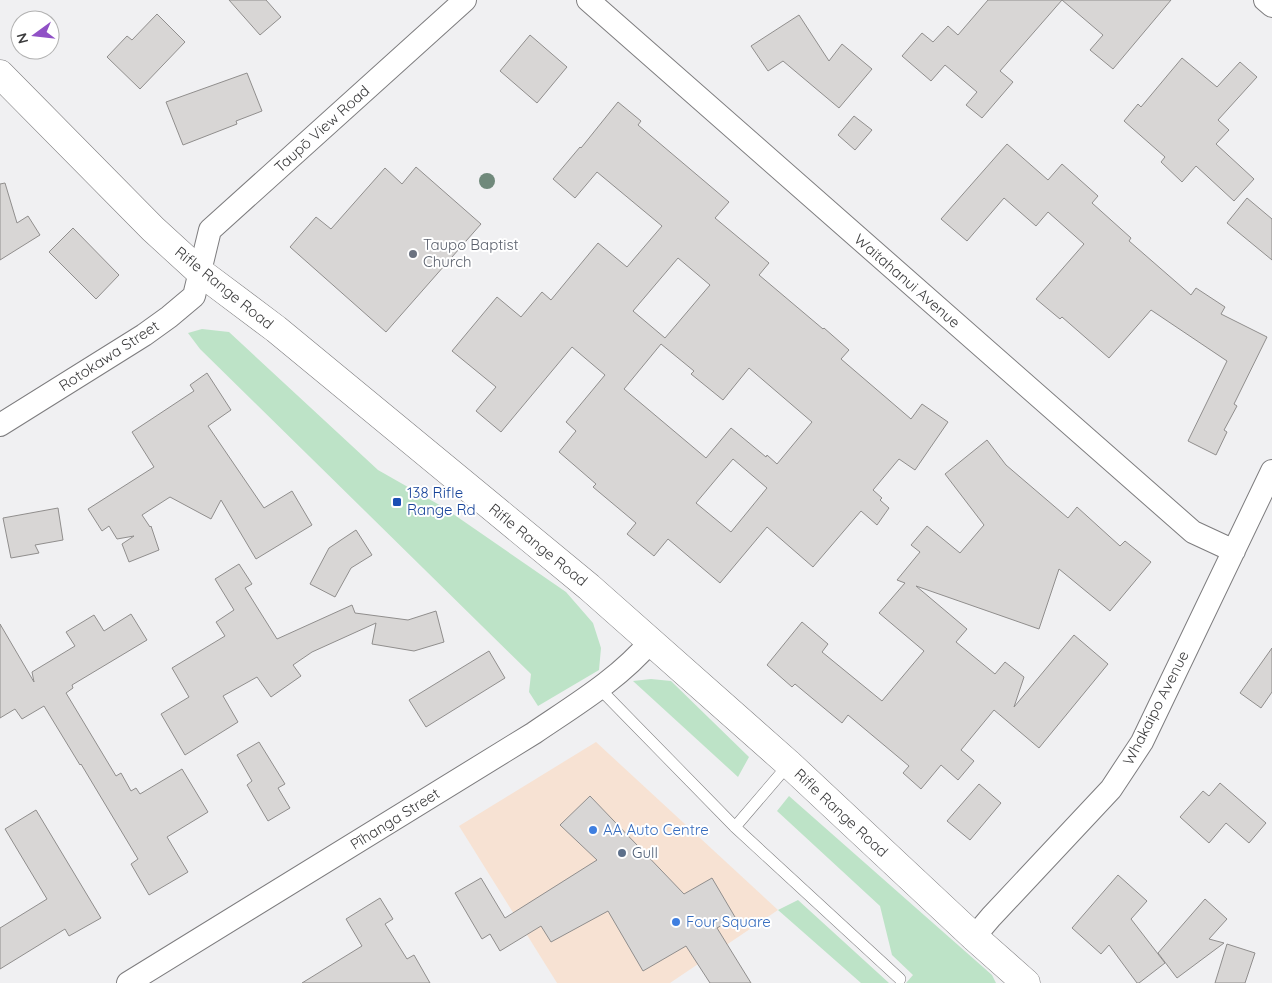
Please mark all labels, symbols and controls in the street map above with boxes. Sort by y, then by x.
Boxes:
north arrow [10,10,60,60]
text: N [12,31,32,46]
street label: Taupō View Road [270,81,373,176]
street label: Waitahanui Avenue [850,229,964,332]
place label: Taupo Baptist Church [423,235,519,271]
street label: Rifle Range Road [171,242,277,333]
marker: Taupo Baptist Church [407,248,419,260]
street label: Rotokawa Street [55,316,162,395]
place label: 138 Rifle Range Rd [407,483,476,519]
marker: 138 Rifle Range Rd [391,496,403,508]
street label: Rifle Range Road [485,499,591,590]
street label: Whakaipo Avenue [1119,647,1193,768]
street label: Rifle Range Road [790,764,892,861]
street label: Pīhanga Street [346,784,443,854]
place label: AA Auto Centre [603,820,709,839]
marker: AA Auto Centre [587,824,599,836]
place label: Gull [632,843,658,862]
marker: Gull [616,847,628,859]
place label: Four Square [686,912,771,931]
marker: Four Square [670,916,682,928]

